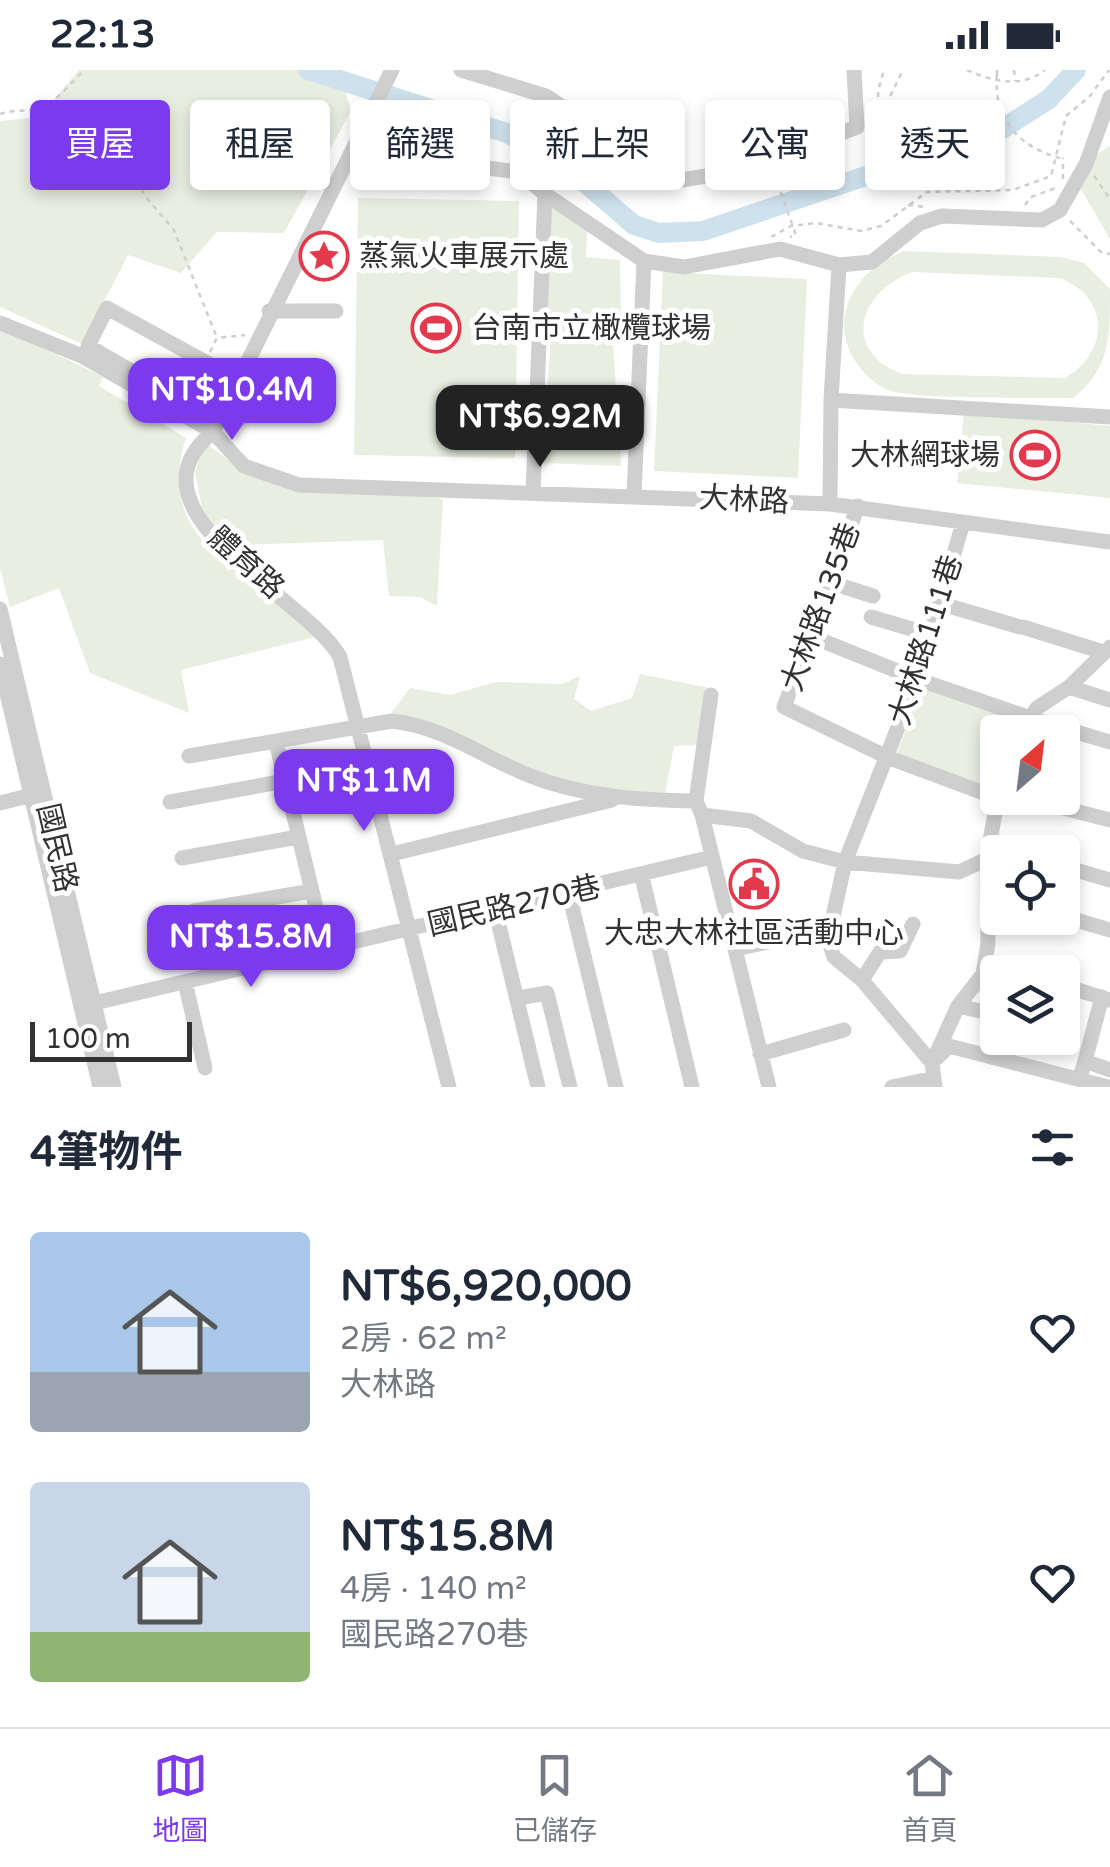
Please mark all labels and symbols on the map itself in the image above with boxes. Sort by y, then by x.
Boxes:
place icon: 蒸氣火車展示處 [298,230,350,282]
place label: 蒸氣火車展示處 [359,238,569,275]
sports icon: 台南市立橄欖球場 [410,302,462,354]
place label: 台南市立橄欖球場 [471,310,711,347]
pin: NT$10.4M [129,358,335,443]
pin: NT$6.92M [437,385,643,470]
sports icon: 大林網球場 [1009,429,1061,481]
place label: 大林網球場 [850,437,1000,474]
street label: 大林路 [698,479,790,521]
street label: 大林路135巷 [773,518,869,696]
street label: 體育路 [200,519,292,607]
street label: 大林路111巷 [881,550,971,730]
north arrow [980,715,1080,815]
pin: NT$11M [283,749,445,834]
street label: 國民路 [29,800,85,896]
public building icon: 大忠大林社區活動中心 [728,858,780,910]
street label: 國民路270巷 [424,868,604,944]
pin: NT$15.8M [148,905,354,990]
place label: 大忠大林社區活動中心 [604,915,904,952]
scale bar [30,1017,192,1061]

